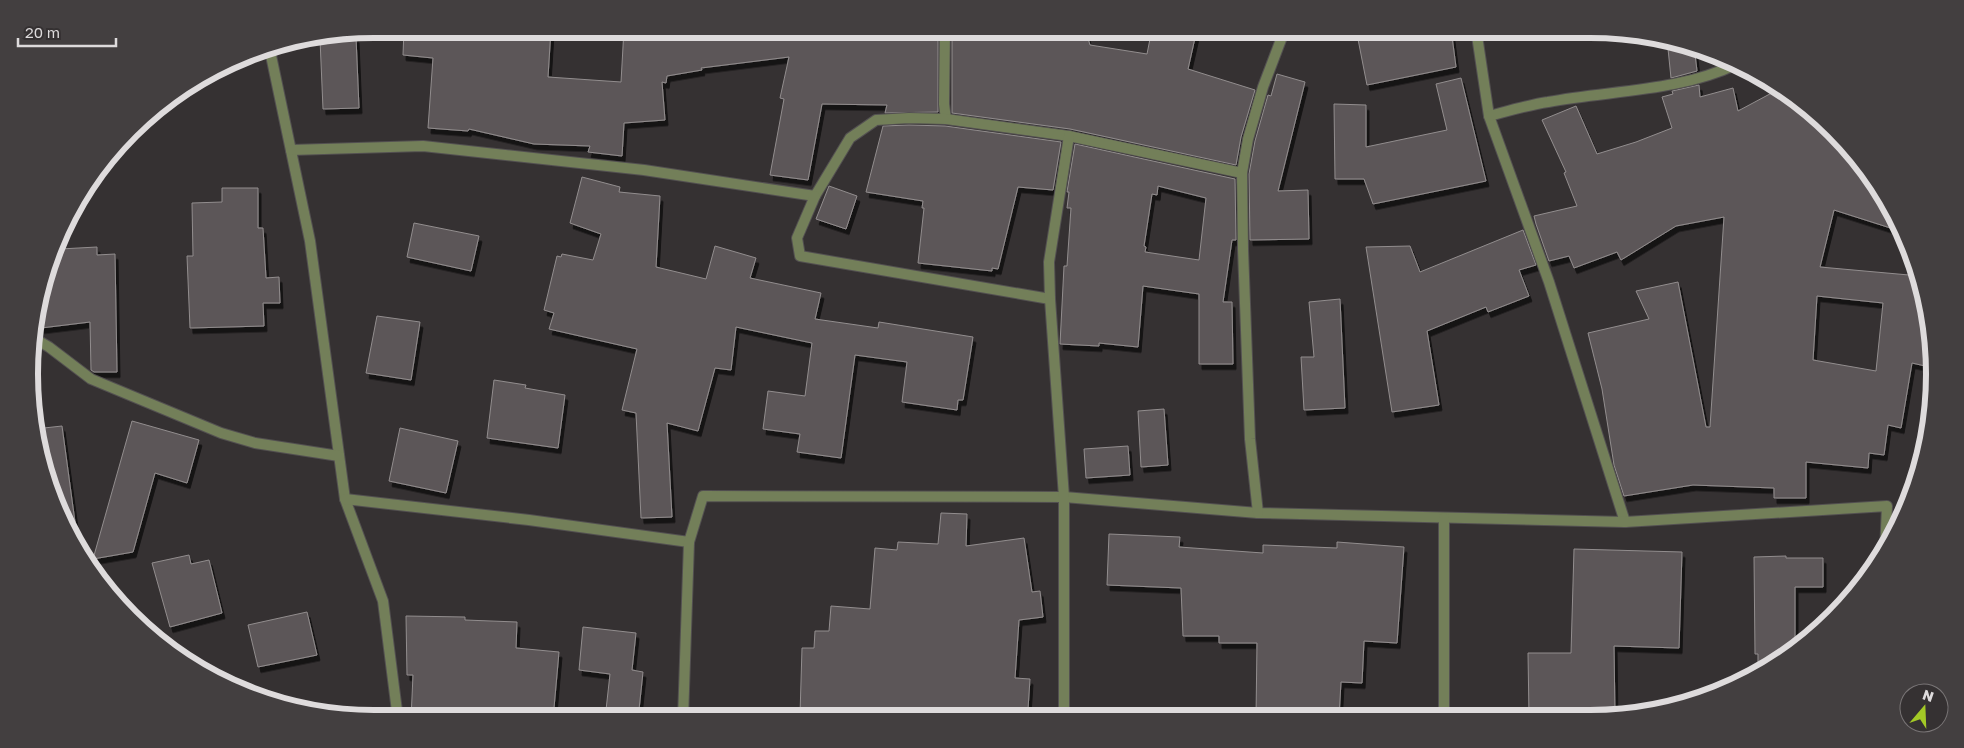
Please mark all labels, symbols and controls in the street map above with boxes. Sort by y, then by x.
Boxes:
scale bar [18,15,115,47]
text: 20 m [25,23,60,41]
north arrow [1899,683,1949,733]
text: N [1921,685,1936,705]

